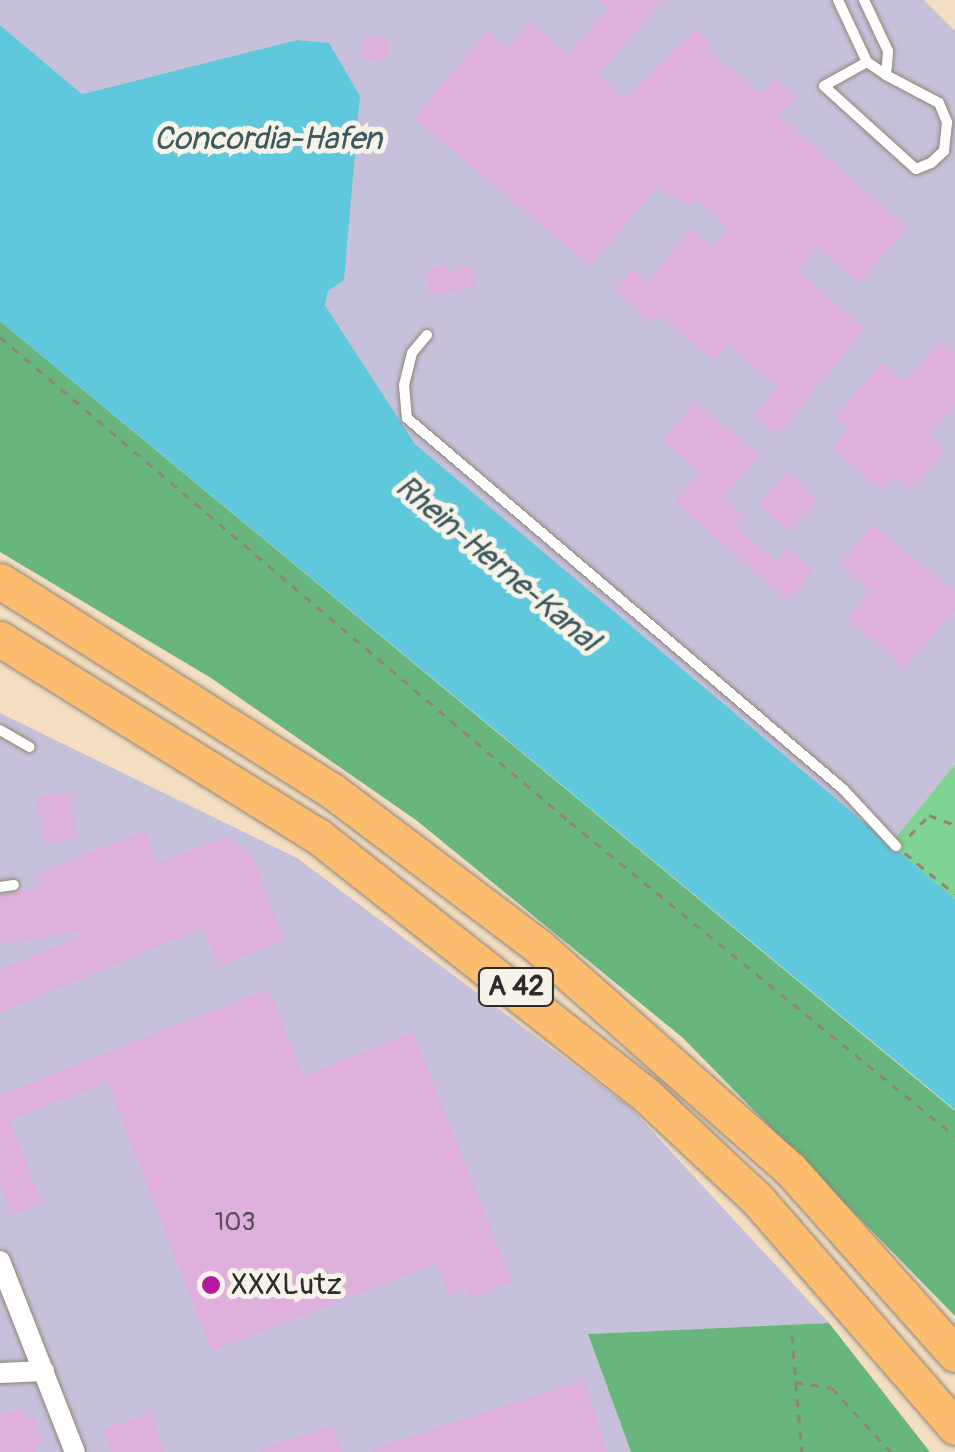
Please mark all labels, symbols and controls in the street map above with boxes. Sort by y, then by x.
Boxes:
water label: Concordia-Hafen [154,120,382,158]
water label: Rhein-Herne-Kanal [387,468,607,660]
road number: A 42 [476,964,556,1010]
house number: 103 [215,1208,255,1238]
place label: XXXLutz [231,1267,342,1303]
marker: XXXLutz [200,1274,222,1296]

